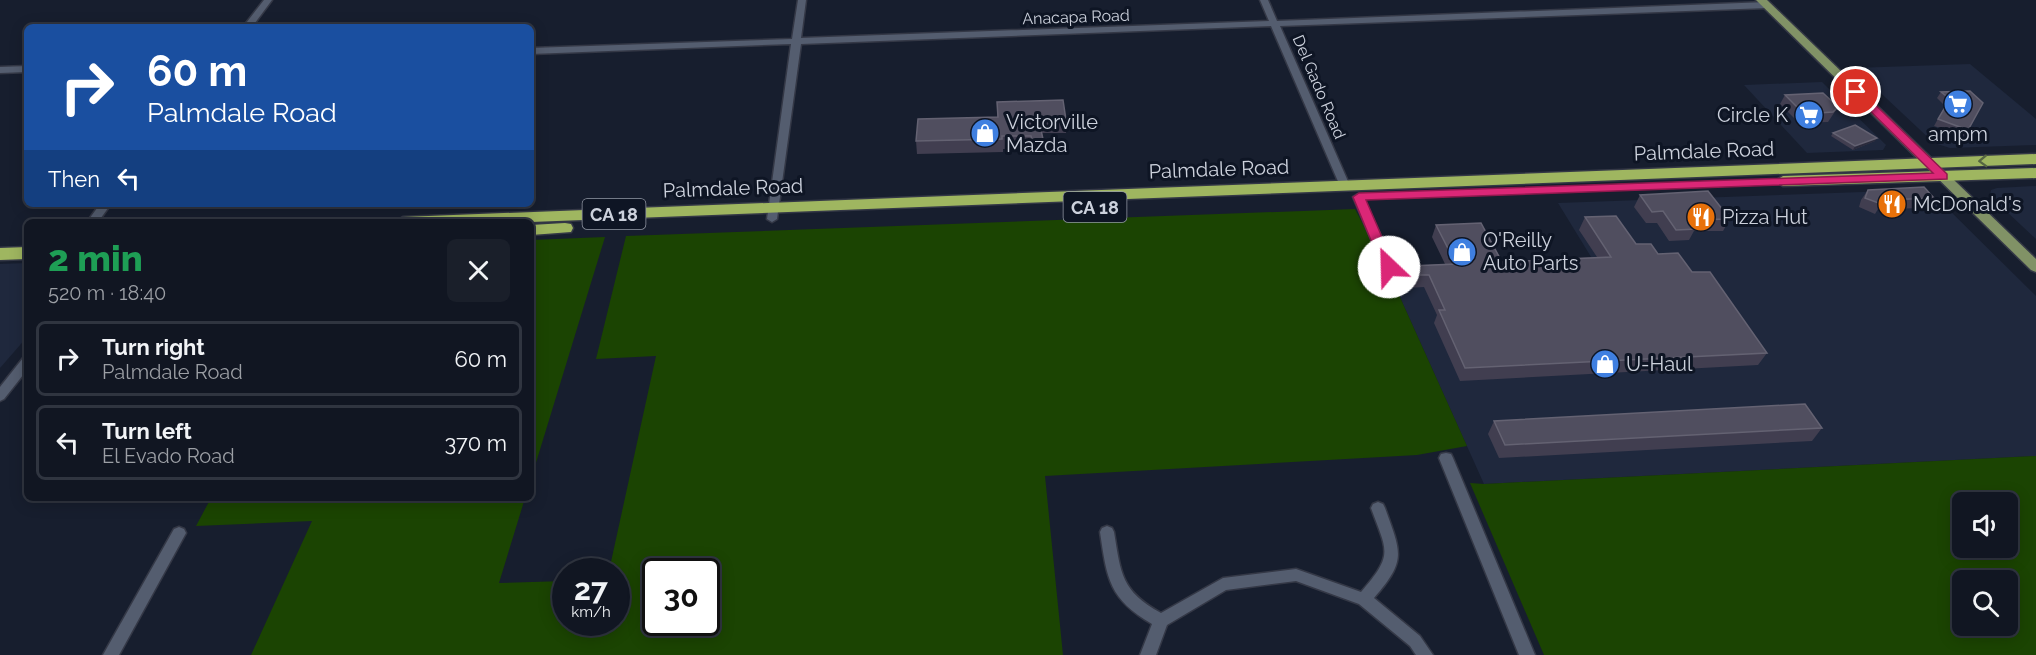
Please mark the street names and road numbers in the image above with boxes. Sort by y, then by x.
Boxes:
street label: Anacapa Road [1022,6,1130,28]
street label: Del Gado Road [1289,32,1349,142]
street label: Palmdale Road [1633,137,1775,165]
street label: Palmdale Road [1148,155,1290,183]
street label: Palmdale Road [662,174,804,202]
road number: CA 18 [1064,192,1126,222]
road number: CA 18 [582,199,646,229]

